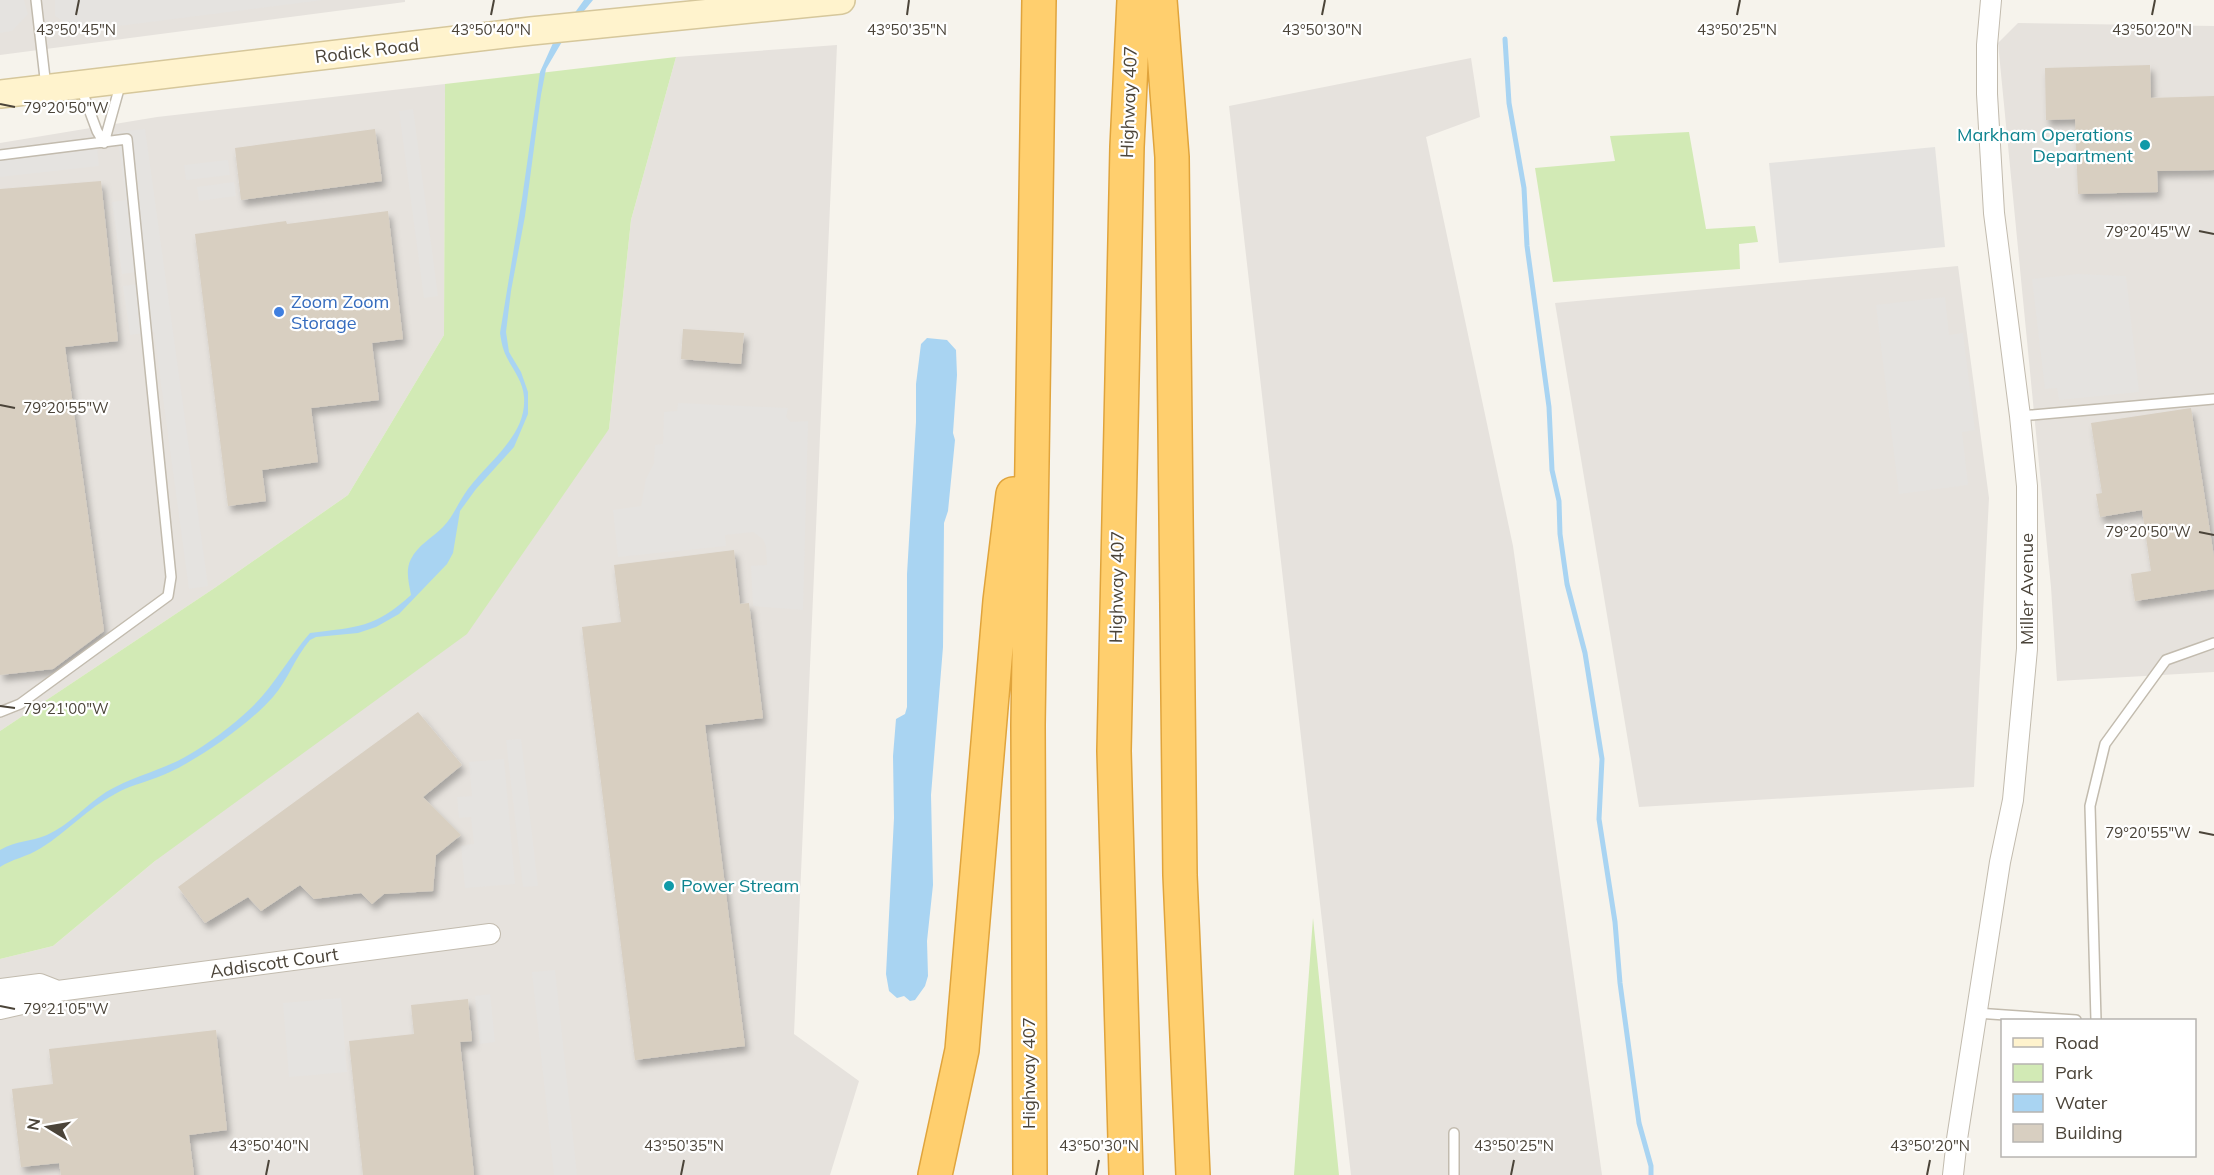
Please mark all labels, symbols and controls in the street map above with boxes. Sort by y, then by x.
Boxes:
text: 43°50'45"N [36,20,116,39]
text: 43°50'40"N [451,20,531,39]
text: 43°50'35"N [867,20,947,39]
text: 43°50'30"N [1282,20,1362,39]
text: 43°50'25"N [1697,20,1777,39]
text: 43°50'20"N [2112,20,2192,39]
street label: Rodick Road [314,33,420,68]
street label: Highway 407 [1115,46,1142,158]
text: 79°20'50"W [23,98,109,117]
place label: Markham Operations Department [1957,123,2133,167]
marker: Markham Operations Department [2138,138,2152,152]
text: 79°20'45"W [2105,222,2191,241]
place label: Zoom Zoom Storage [291,290,389,334]
marker: Zoom Zoom Storage [272,305,286,319]
text: 79°20'55"W [23,398,109,417]
text: 79°20'50"W [2105,522,2191,541]
street label: Highway 407 [1104,531,1129,643]
street label: Miller Avenue [2015,533,2038,645]
text: 79°21'00"W [23,699,109,718]
text: 79°20'55"W [2105,823,2191,842]
place label: Power Stream [681,874,799,897]
marker: Power Stream [662,879,676,893]
street label: Addiscott Court [208,942,340,983]
text: 79°21'05"W [23,999,109,1018]
street label: Highway 407 [1017,1017,1040,1129]
legend [2001,1019,2196,1157]
text: Road [2055,1031,2099,1054]
text: Park [2055,1061,2094,1084]
text: Water [2055,1091,2108,1114]
north arrow [18,1097,78,1157]
text: N [22,1116,44,1132]
text: Building [2055,1121,2123,1144]
text: 43°50'40"N [229,1136,309,1155]
text: 43°50'35"N [644,1136,724,1155]
text: 43°50'30"N [1059,1136,1139,1155]
text: 43°50'25"N [1474,1136,1554,1155]
text: 43°50'20"N [1890,1136,1970,1155]

